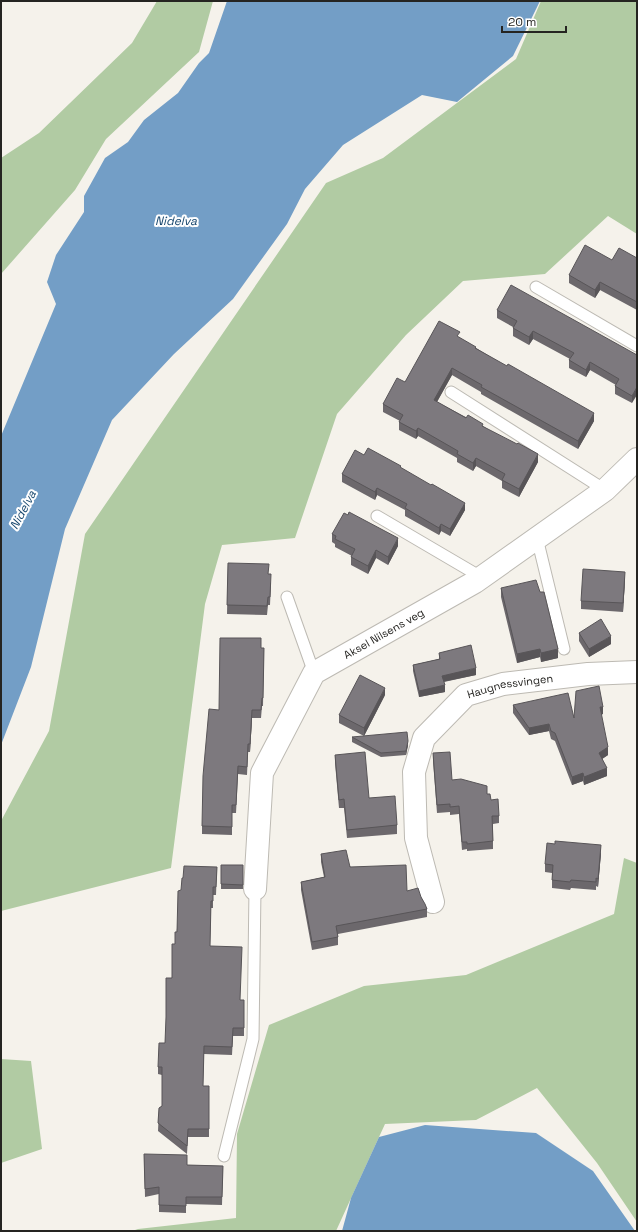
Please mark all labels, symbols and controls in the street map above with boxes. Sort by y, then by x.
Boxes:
scale bar [502,8,566,34]
text: 20 m [508,14,536,30]
water label: Nidelva [155,213,197,229]
water label: Nidelva [6,488,40,532]
street label: Aksel Nilsens veg [341,605,426,662]
street label: Haugnessvingen [465,671,554,701]

